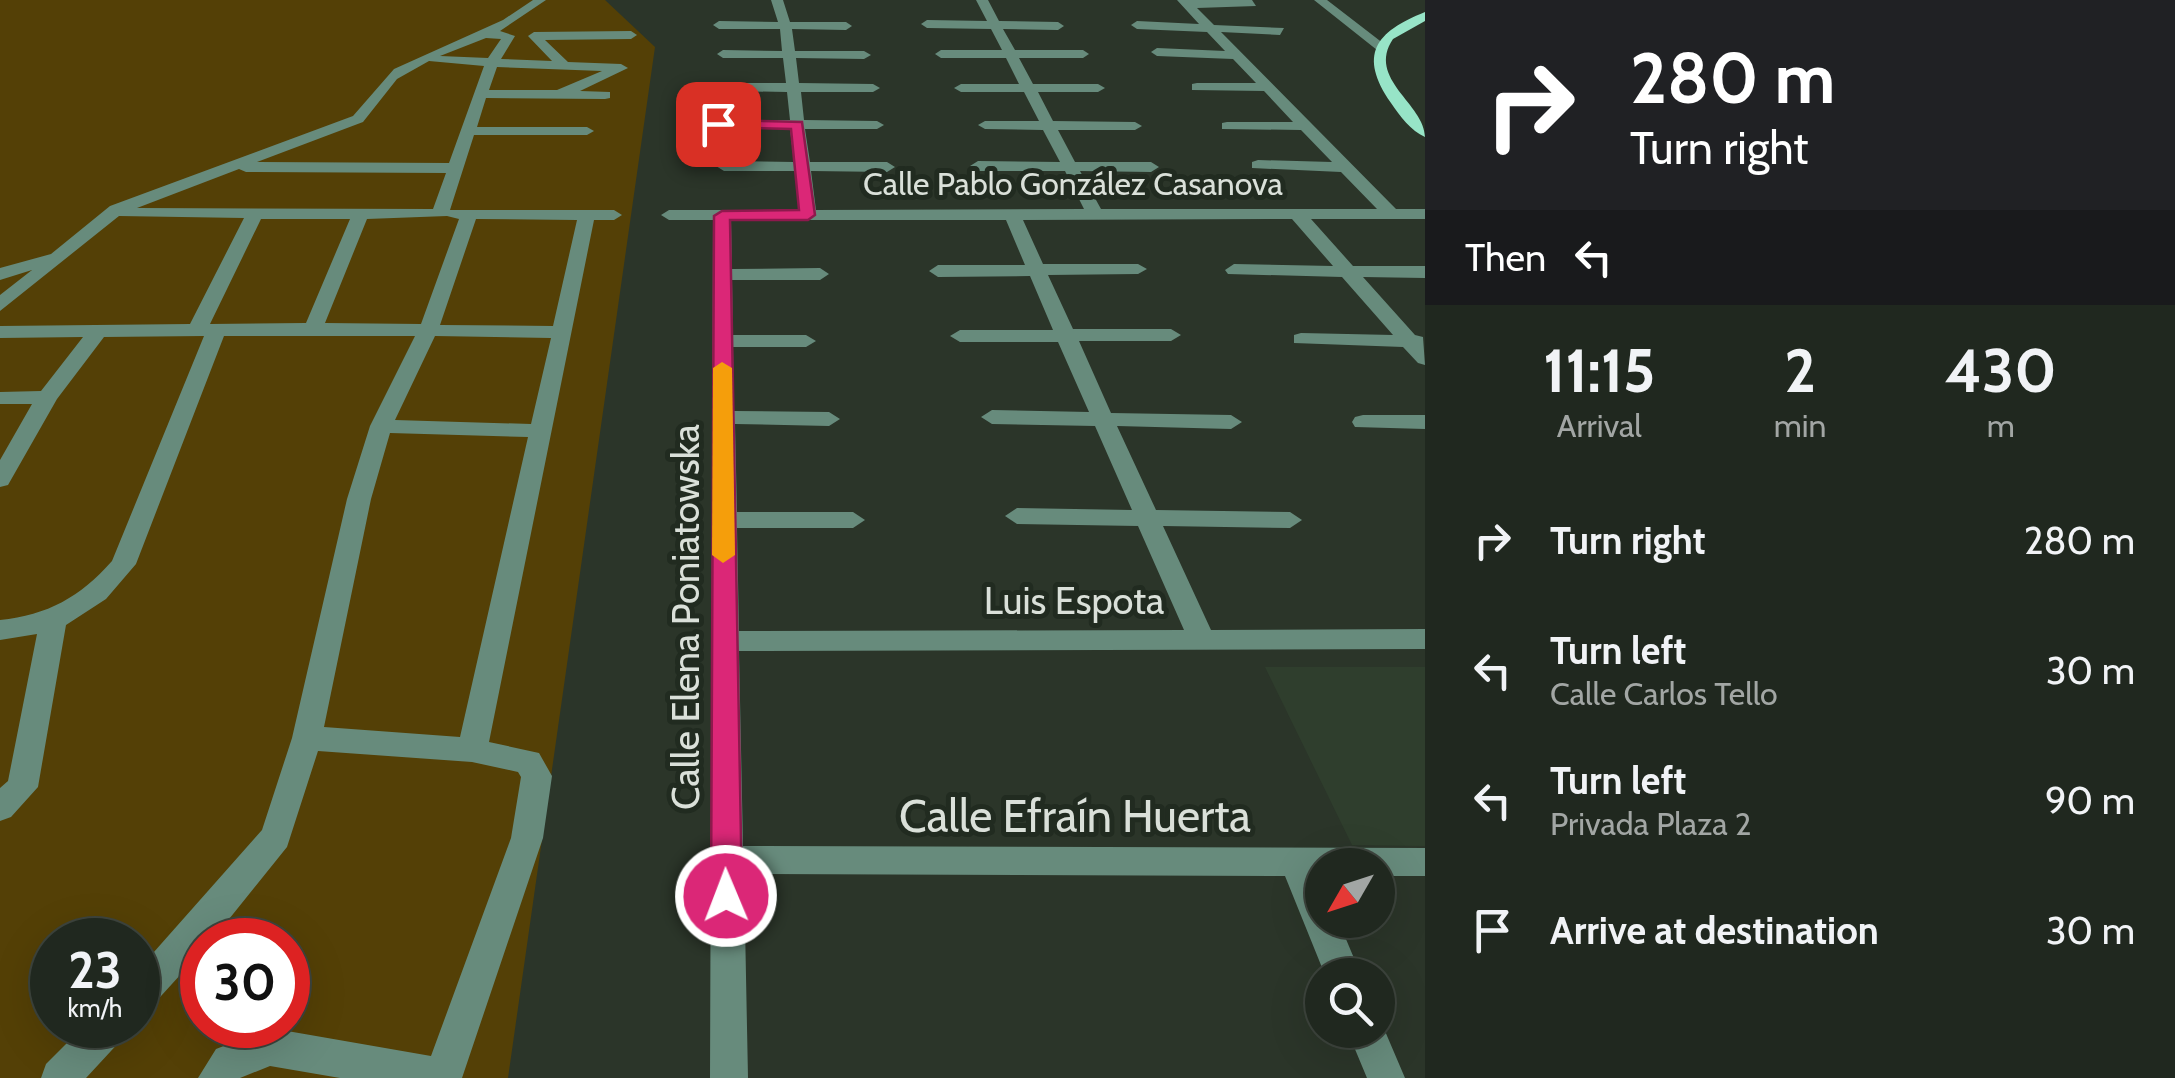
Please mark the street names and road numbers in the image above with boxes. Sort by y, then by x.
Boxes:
street label: Calle Pablo González Casanova [863,164,1284,203]
street label: Calle Elena Poniatowska [662,424,709,810]
street label: Luis Espota [984,577,1164,624]
street label: Calle Efraín Huerta [899,789,1251,843]

